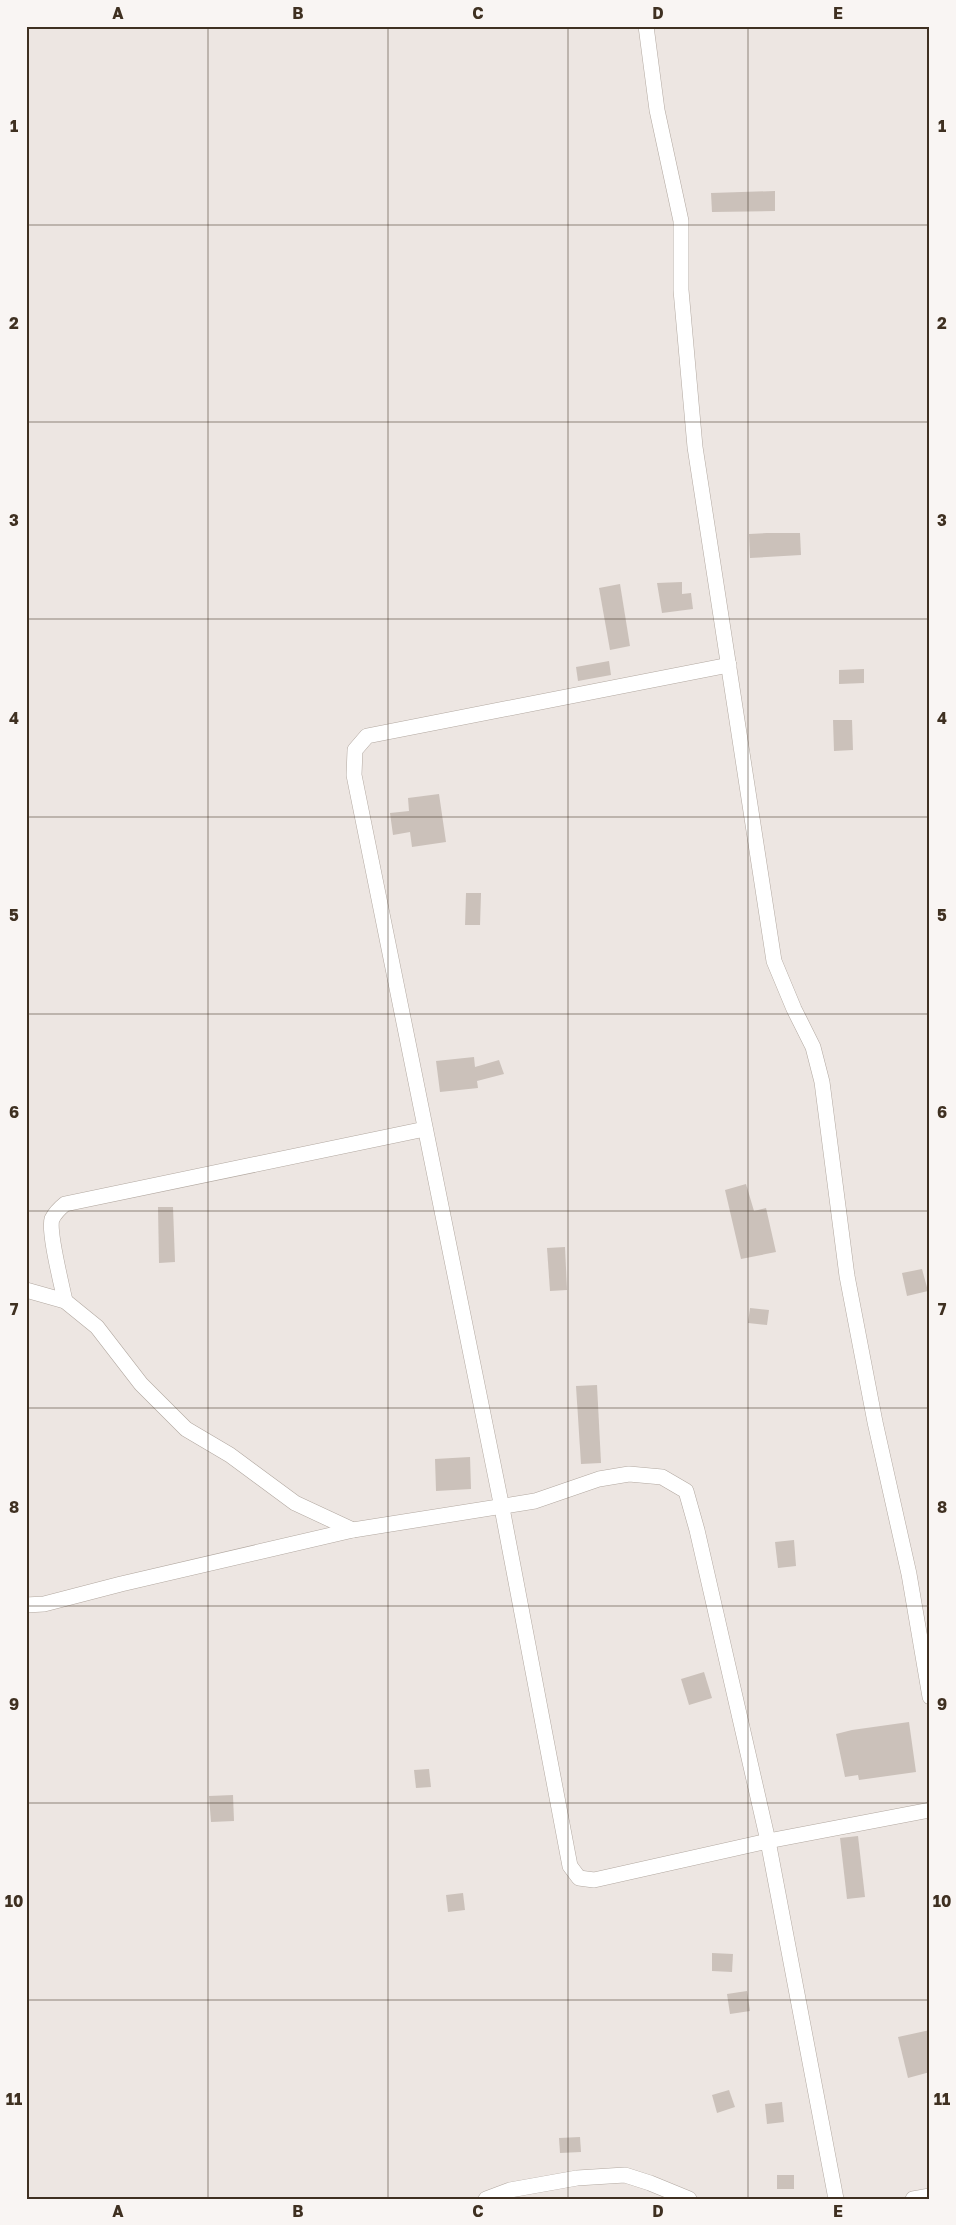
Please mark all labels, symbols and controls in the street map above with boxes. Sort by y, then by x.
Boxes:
text: A [112,3,124,23]
text: B [292,3,304,23]
text: C [472,3,484,23]
text: D [652,3,664,23]
text: E [833,3,843,23]
text: 1 [10,116,18,136]
text: 1 [938,116,946,136]
text: 2 [9,313,19,333]
text: 2 [937,313,947,333]
text: 3 [9,510,19,530]
text: 3 [937,510,947,530]
text: 4 [9,708,19,728]
text: 4 [937,708,947,728]
text: 5 [9,905,19,925]
text: 5 [937,905,947,925]
text: 6 [9,1102,19,1122]
text: 6 [937,1102,947,1122]
text: 7 [10,1299,19,1319]
text: 7 [938,1299,947,1319]
text: 8 [9,1497,19,1517]
text: 8 [937,1497,947,1517]
text: 9 [9,1694,19,1714]
text: 9 [937,1694,947,1714]
text: 10 [5,1891,23,1911]
text: 10 [933,1891,951,1911]
text: 11 [6,2089,22,2109]
text: 11 [934,2089,950,2109]
text: A [112,2201,124,2221]
text: B [292,2201,304,2221]
text: C [472,2201,484,2221]
text: D [652,2201,664,2221]
text: E [833,2201,843,2221]

